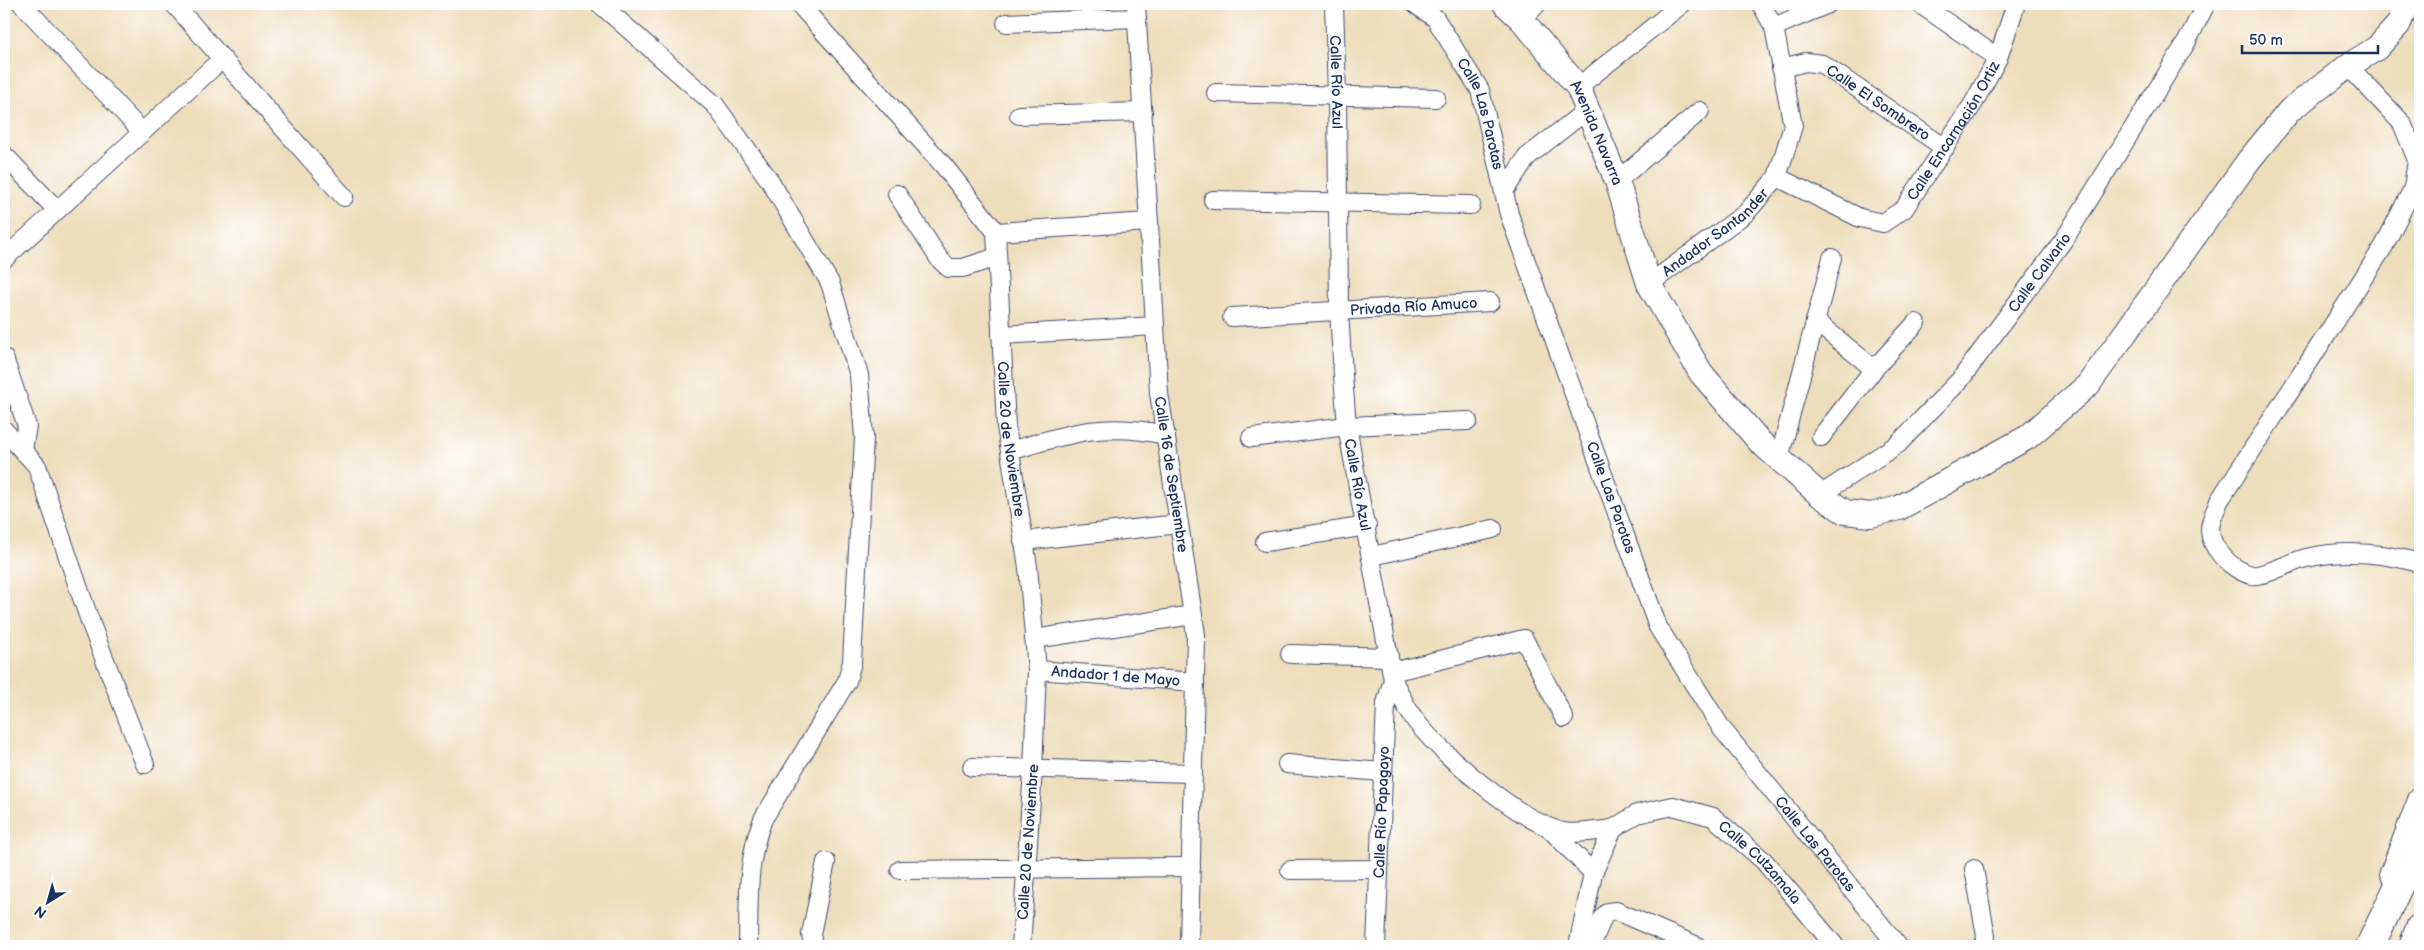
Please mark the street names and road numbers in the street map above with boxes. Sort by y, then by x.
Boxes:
street label: Calle Río Azul [1325,35,1346,129]
street label: Calle Las Parotas [1452,54,1507,172]
street label: Calle Encarnación Ortiz [1903,57,2005,204]
street label: Calle El Sombrero [1822,61,1934,145]
street label: Avenida Navarra [1566,76,1627,188]
street label: Andador Santander [1659,184,1773,281]
street label: Calle Calvario [2004,229,2076,316]
street label: Privada Río Amuco [1349,294,1478,320]
street label: Calle 20 de Noviembre [993,361,1029,518]
street label: Calle 16 de Septiembre [1150,395,1192,554]
street label: Calle Río Azul [1339,437,1375,533]
street label: Calle Las Parotas [1582,439,1640,557]
street label: Andador 1 de Mayo [1051,662,1181,691]
street label: Calle Río Papagayo [1370,746,1394,879]
street label: Calle 20 de Noviembre [1014,763,1043,921]
street label: Calle Las Parotas [1770,792,1860,896]
street label: Calle Cutzamala [1714,817,1805,908]

